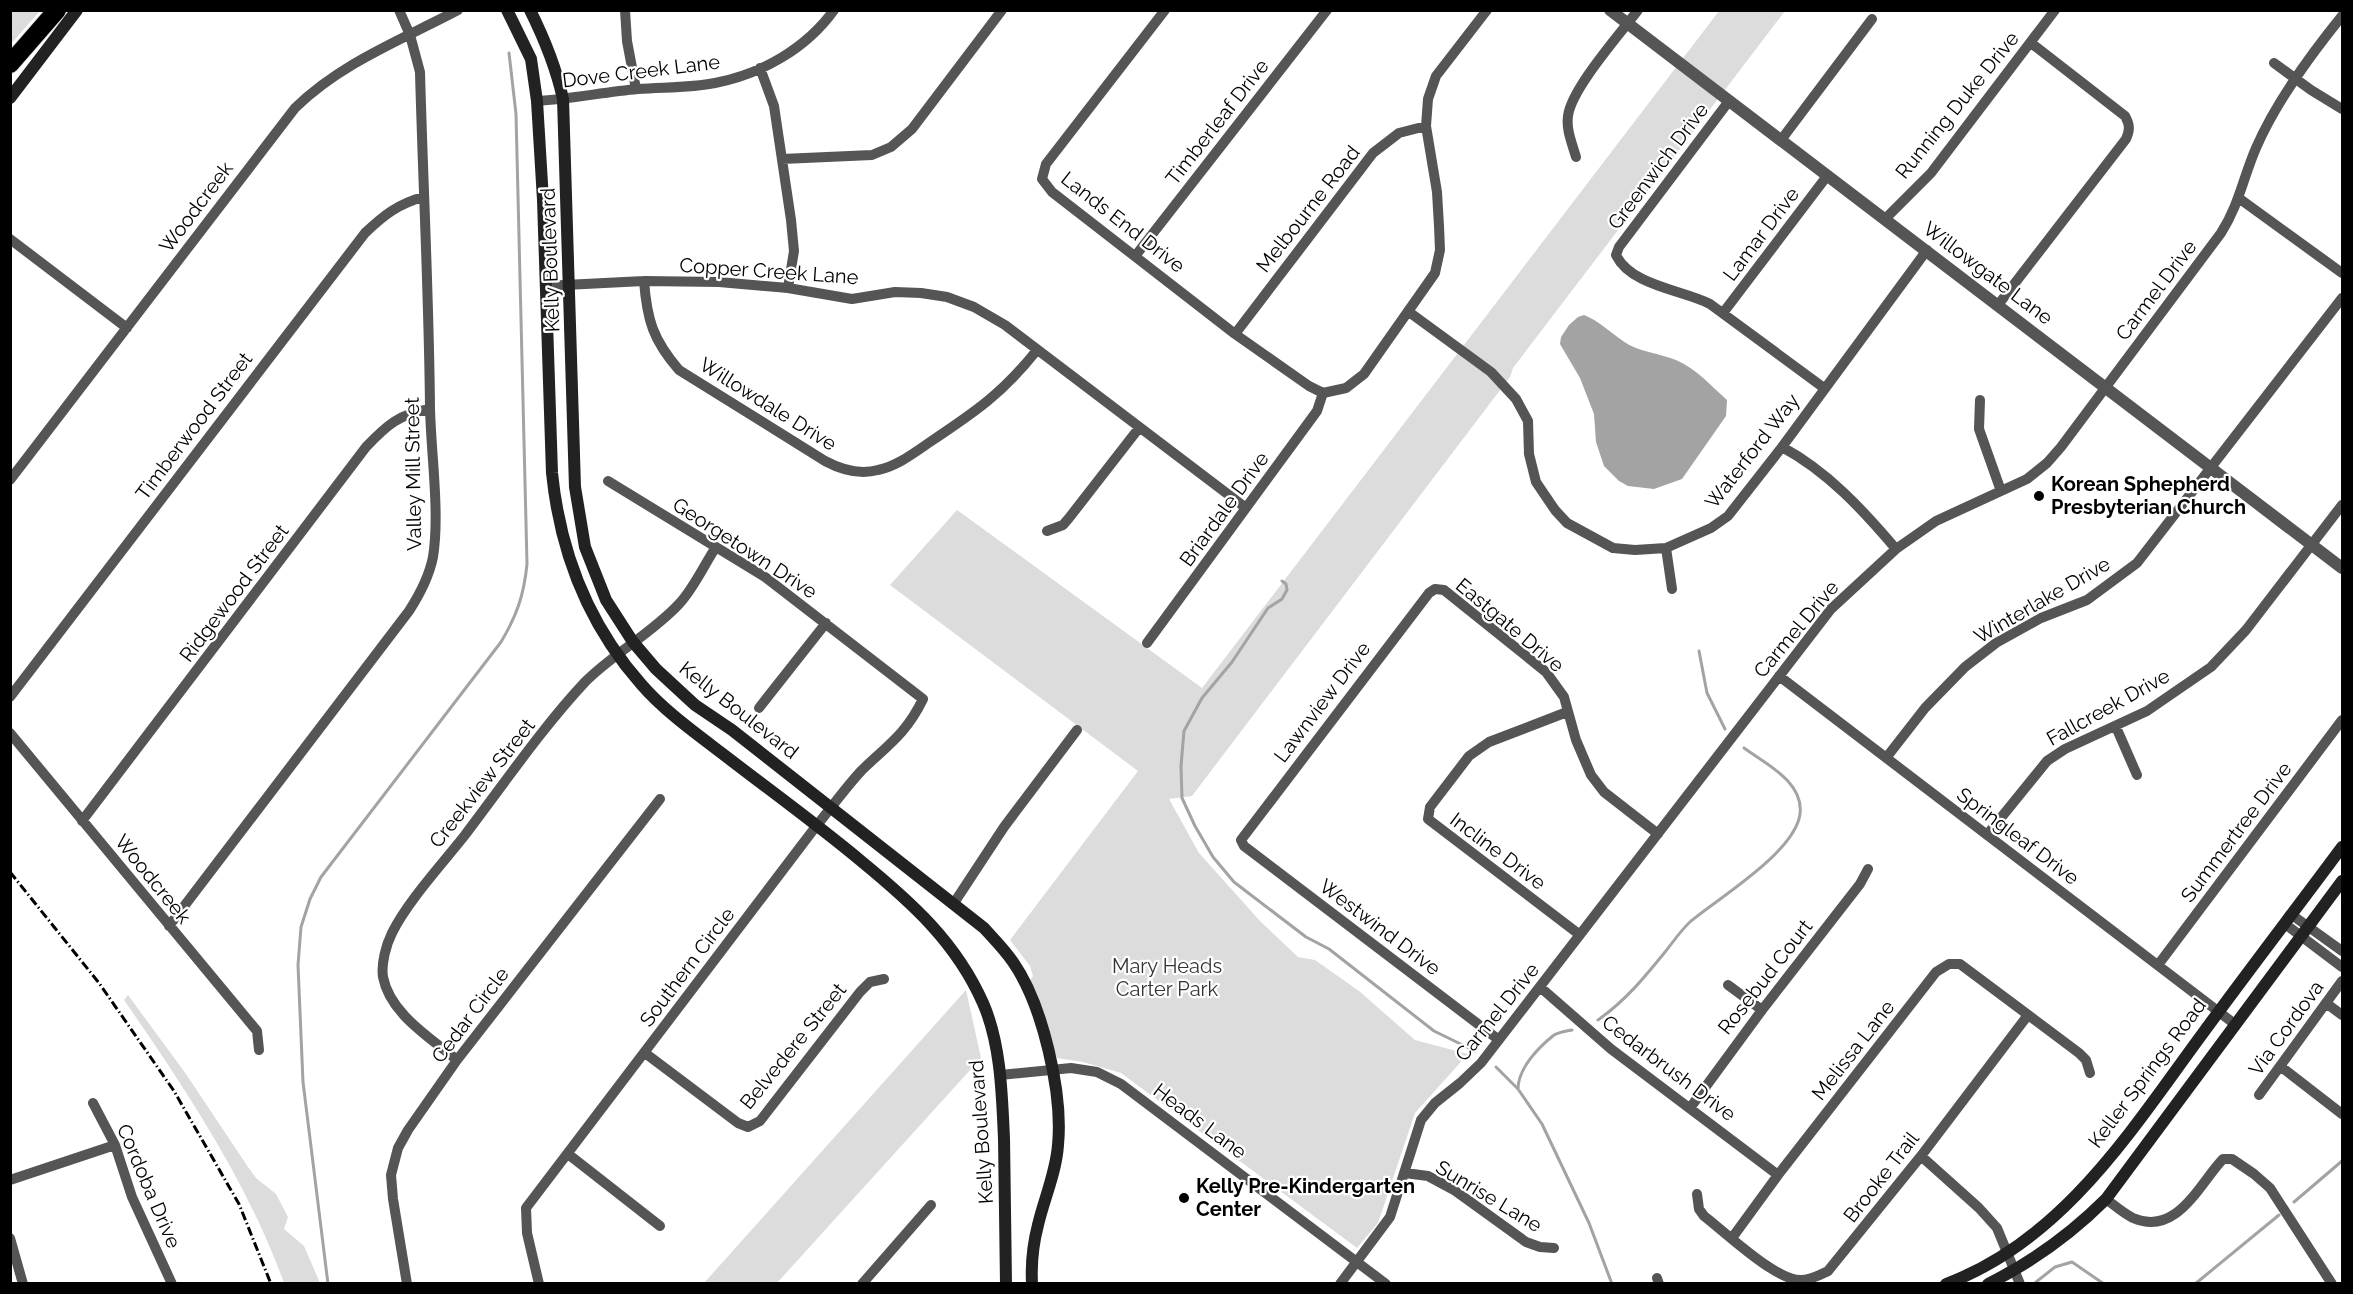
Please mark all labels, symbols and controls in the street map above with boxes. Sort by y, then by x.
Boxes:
street label: Running Duke Drive [1890,26,2024,183]
street label: Dove Creek Lane [561,49,721,93]
street label: Timberleaf Drive [1160,54,1274,190]
street label: Greenwich Drive [1603,98,1713,234]
street label: Melbourne Road [1251,141,1365,277]
street label: Woodcreek [154,157,238,257]
street label: Lands End Drive [1056,166,1190,278]
street label: Lamar Drive [1718,182,1804,286]
street label: Kelly Boulevard [535,187,565,333]
street label: Willowgate Lane [1918,216,2058,330]
street label: Carmel Drive [2110,235,2202,345]
street label: Copper Creek Lane [679,253,859,289]
street label: Timberwood Street [131,347,258,505]
street label: Willowdale Drive [695,352,841,456]
street label: Waterford Way [1700,389,1804,513]
street label: Valley Mill Street [400,397,426,551]
street label: Briardale Drive [1174,447,1274,571]
place label: Korean Sphepherd Presbyterian Church [2051,472,2246,519]
marker: Korean Sphepherd Presbyterian Church [2032,489,2046,503]
street label: Georgetown Drive [668,492,822,604]
street label: Ridgewood Street [174,519,294,667]
street label: Winterlake Drive [1970,551,2115,649]
street label: Eastgate Drive [1451,573,1569,677]
street label: Carmel Drive [1748,575,1844,682]
street label: Lawnview Drive [1269,637,1375,767]
street label: Kelly Boulevard [675,656,803,764]
street label: Fallcreek Drive [2042,663,2174,751]
street label: Creekview Street [424,713,540,852]
street label: Summertree Drive [2175,757,2297,907]
street label: Springleaf Drive [1952,782,2084,890]
street label: Incline Drive [1445,807,1551,895]
street label: Woodcreek [110,830,196,929]
street label: Westwind Drive [1315,874,1445,980]
street label: Southern Circle [634,903,740,1031]
street label: Rosebud Court [1713,915,1817,1039]
park label: Mary Heads Carter Park [1112,954,1222,1001]
street label: Carmel Drive [1450,958,1544,1066]
street label: Cedar Circle [426,962,514,1068]
street label: Via Cordova [2243,976,2329,1080]
street label: Belvedere Street [735,978,851,1114]
street label: Keller Springs Road [2083,994,2211,1152]
street label: Melissa Lane [1807,995,1900,1105]
street label: Cedarbrush Drive [1597,1010,1741,1126]
street label: Kelly Boulevard [964,1059,998,1205]
street label: Heads Lane [1149,1078,1252,1164]
street label: Cordoba Drive [112,1120,186,1252]
street label: Brooke Trail [1838,1127,1924,1227]
street label: Sunrise Lane [1432,1155,1547,1237]
place label: Kelly Pre-Kindergarten Center [1196,1174,1415,1221]
marker: Kelly Pre-Kindergarten Center [1177,1191,1191,1205]

